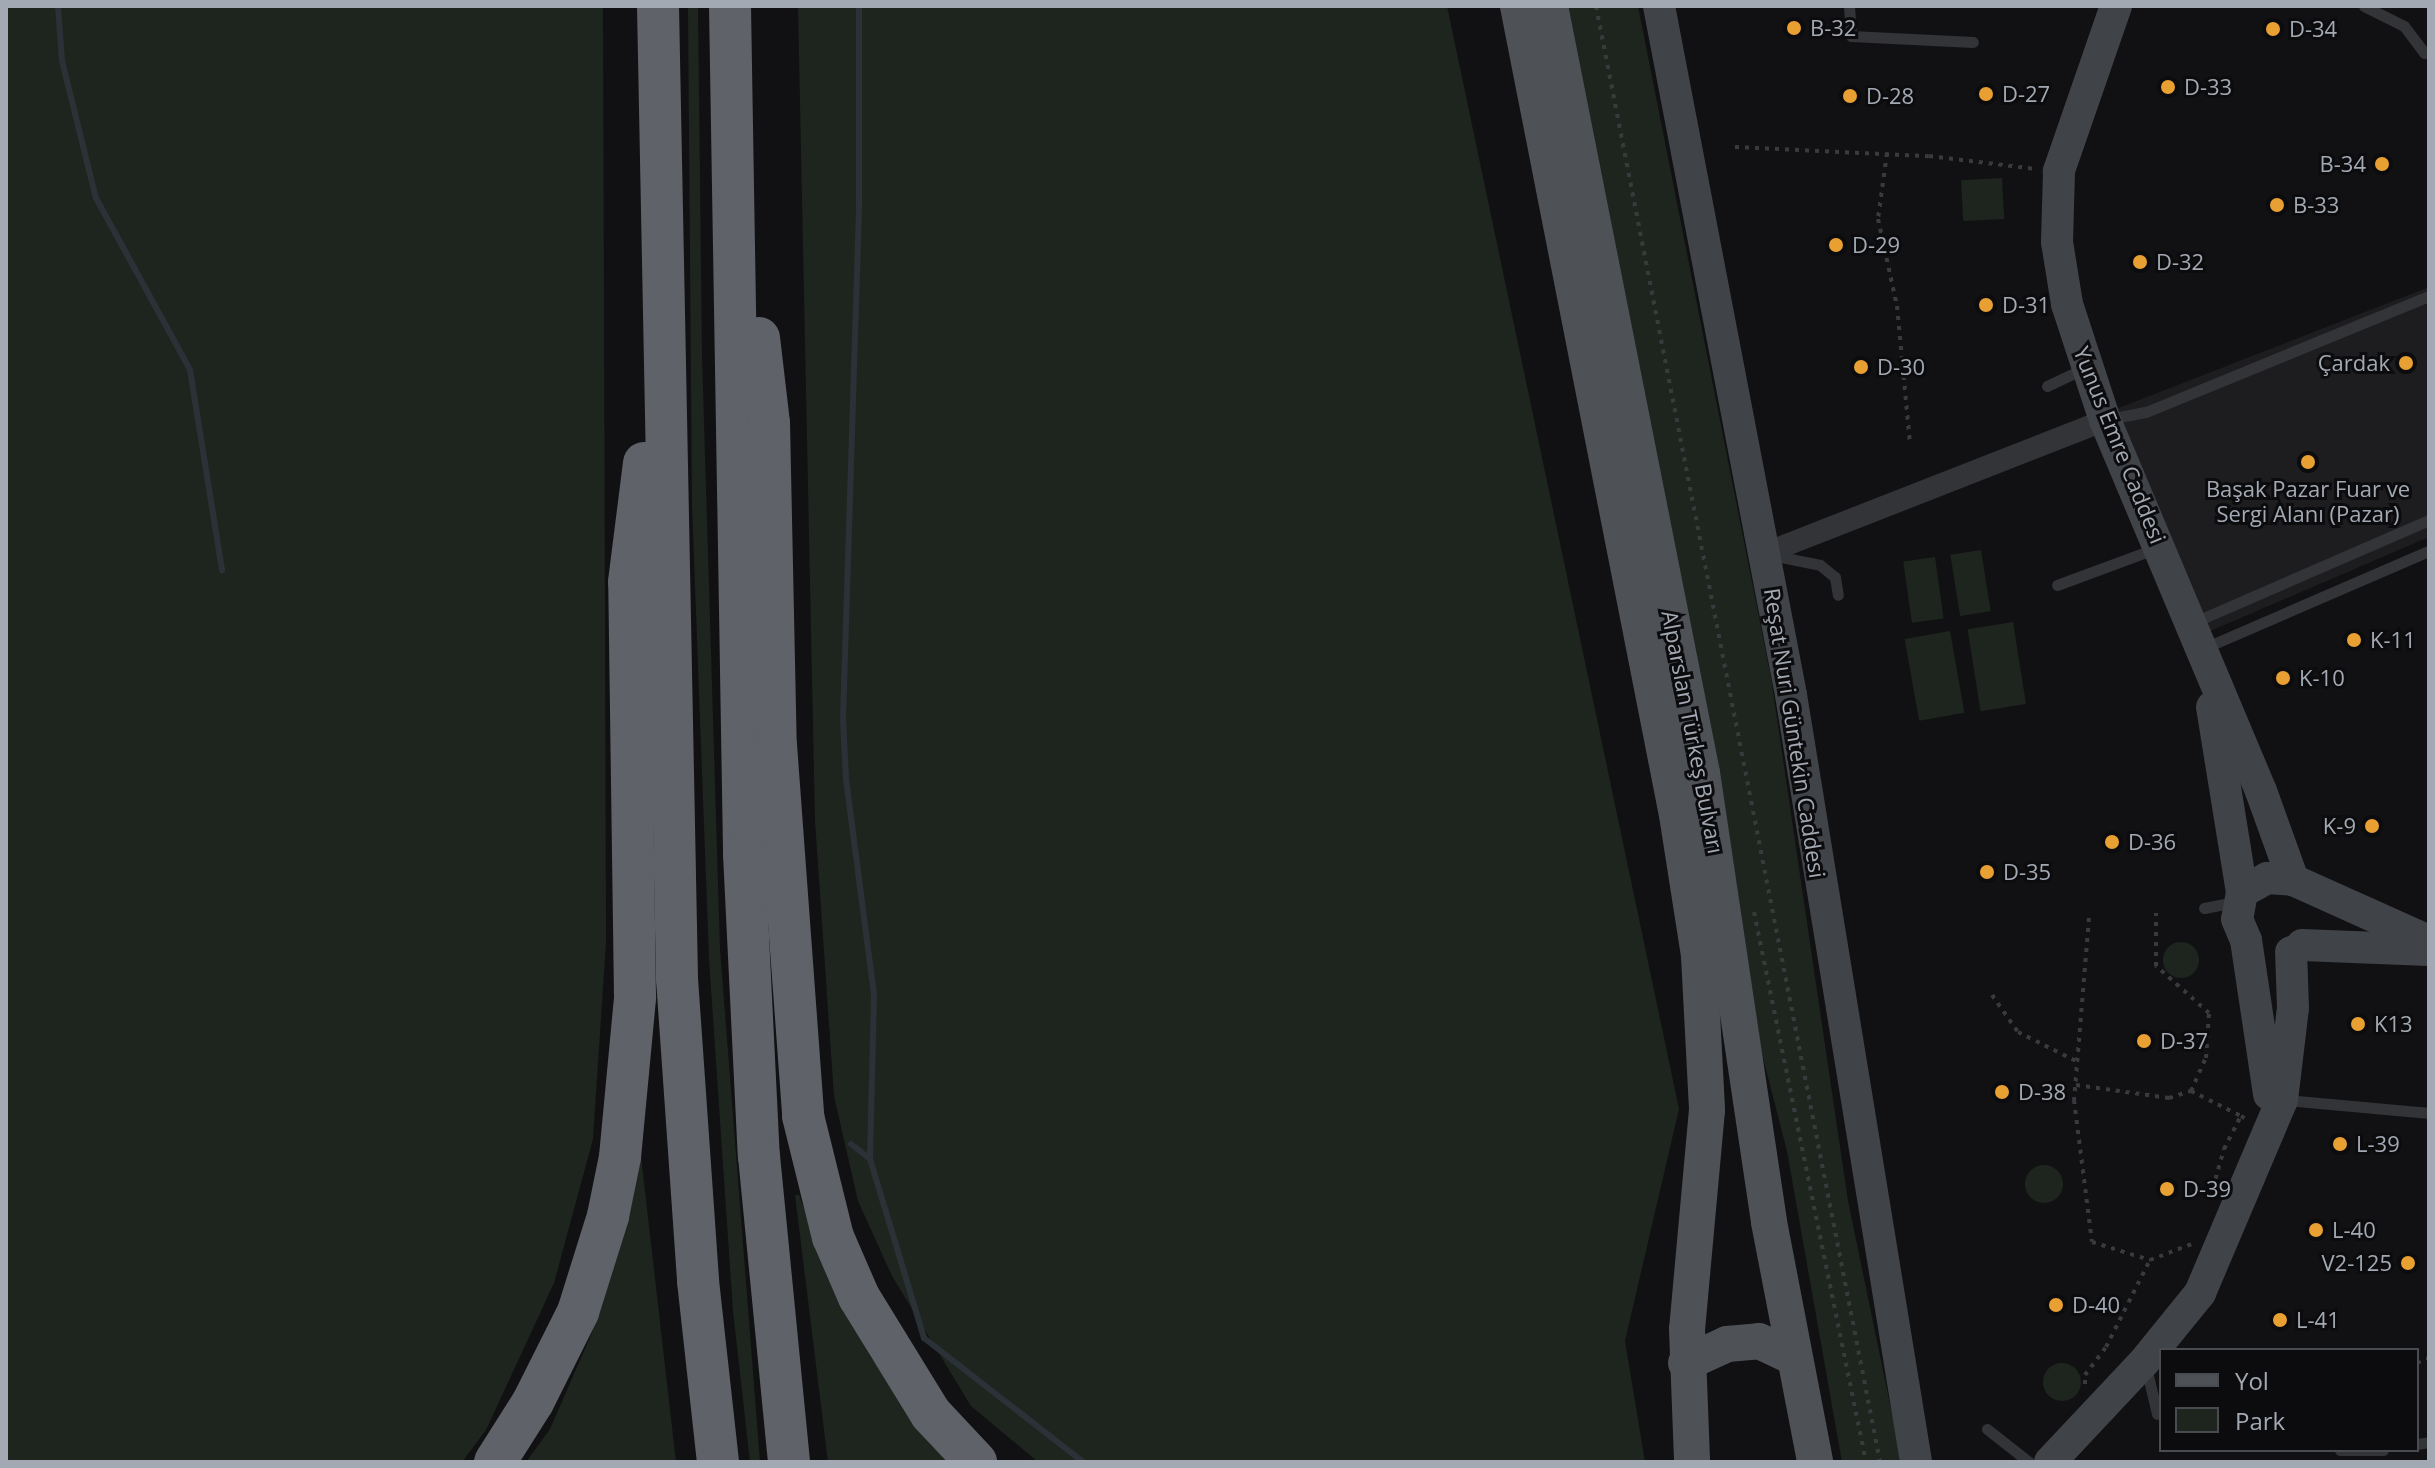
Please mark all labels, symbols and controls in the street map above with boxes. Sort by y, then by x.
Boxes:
place label: B-32 [1810,15,1856,41]
place label: D-34 [2289,16,2337,42]
marker: B-32 [1785,19,1803,37]
marker: D-34 [2264,20,2282,38]
place label: D-33 [2184,74,2232,100]
marker: D-33 [2159,78,2177,96]
place label: D-27 [2002,81,2050,107]
place label: D-28 [1866,83,1914,109]
marker: D-27 [1977,85,1995,103]
marker: D-28 [1841,87,1859,105]
place label: B-34 [2320,151,2366,177]
marker: B-34 [2373,155,2391,173]
place label: B-33 [2293,192,2339,218]
marker: B-33 [2268,196,2286,214]
place label: D-29 [1852,232,1900,258]
marker: D-29 [1827,236,1845,254]
place label: D-32 [2156,249,2204,275]
marker: D-32 [2131,253,2149,271]
place label: D-31 [2002,292,2050,318]
marker: D-31 [1977,296,1995,314]
street label: Yunus Emre Caddesi [2068,343,2172,547]
place label: Çardak [2318,350,2390,376]
place label: D-30 [1877,354,1925,380]
marker: Çardak [2397,354,2415,372]
marker: D-30 [1852,358,1870,376]
marker: Başak Pazar Fuar ve Sergi Alanı (Pazar) [2299,453,2317,471]
place label: Başak Pazar Fuar ve Sergi Alanı (Pazar) [2206,475,2410,526]
street label: Reşat Nuri Güntekin Caddesi [1759,586,1831,880]
street label: Alparslan Türkeş Bulvarı [1656,608,1730,856]
place label: K-11 [2370,627,2416,653]
marker: K-11 [2345,631,2363,649]
place label: K-10 [2299,665,2345,691]
marker: K-10 [2274,669,2292,687]
place label: K-9 [2323,813,2356,839]
marker: K-9 [2363,817,2381,835]
place label: D-36 [2128,829,2176,855]
marker: D-36 [2103,833,2121,851]
place label: D-35 [2003,859,2051,885]
marker: D-35 [1978,863,1996,881]
place label: K13 [2374,1011,2413,1037]
marker: K13 [2349,1015,2367,1033]
place label: D-37 [2160,1028,2208,1054]
marker: D-37 [2135,1032,2153,1050]
place label: D-38 [2018,1079,2066,1105]
marker: D-38 [1993,1083,2011,1101]
place label: L-39 [2356,1131,2400,1157]
marker: L-39 [2331,1135,2349,1153]
place label: D-39 [2183,1176,2231,1202]
marker: D-39 [2158,1180,2176,1198]
place label: L-40 [2332,1217,2376,1243]
marker: L-40 [2307,1221,2325,1239]
place label: V2-125 [2321,1250,2392,1276]
marker: V2-125 [2399,1254,2417,1272]
place label: D-40 [2072,1292,2120,1318]
marker: D-40 [2047,1296,2065,1314]
place label: L-41 [2296,1307,2340,1333]
marker: L-41 [2271,1311,2289,1329]
legend [2159,1348,2419,1452]
text: Yol [2235,1364,2269,1397]
text: Park [2235,1404,2285,1437]

